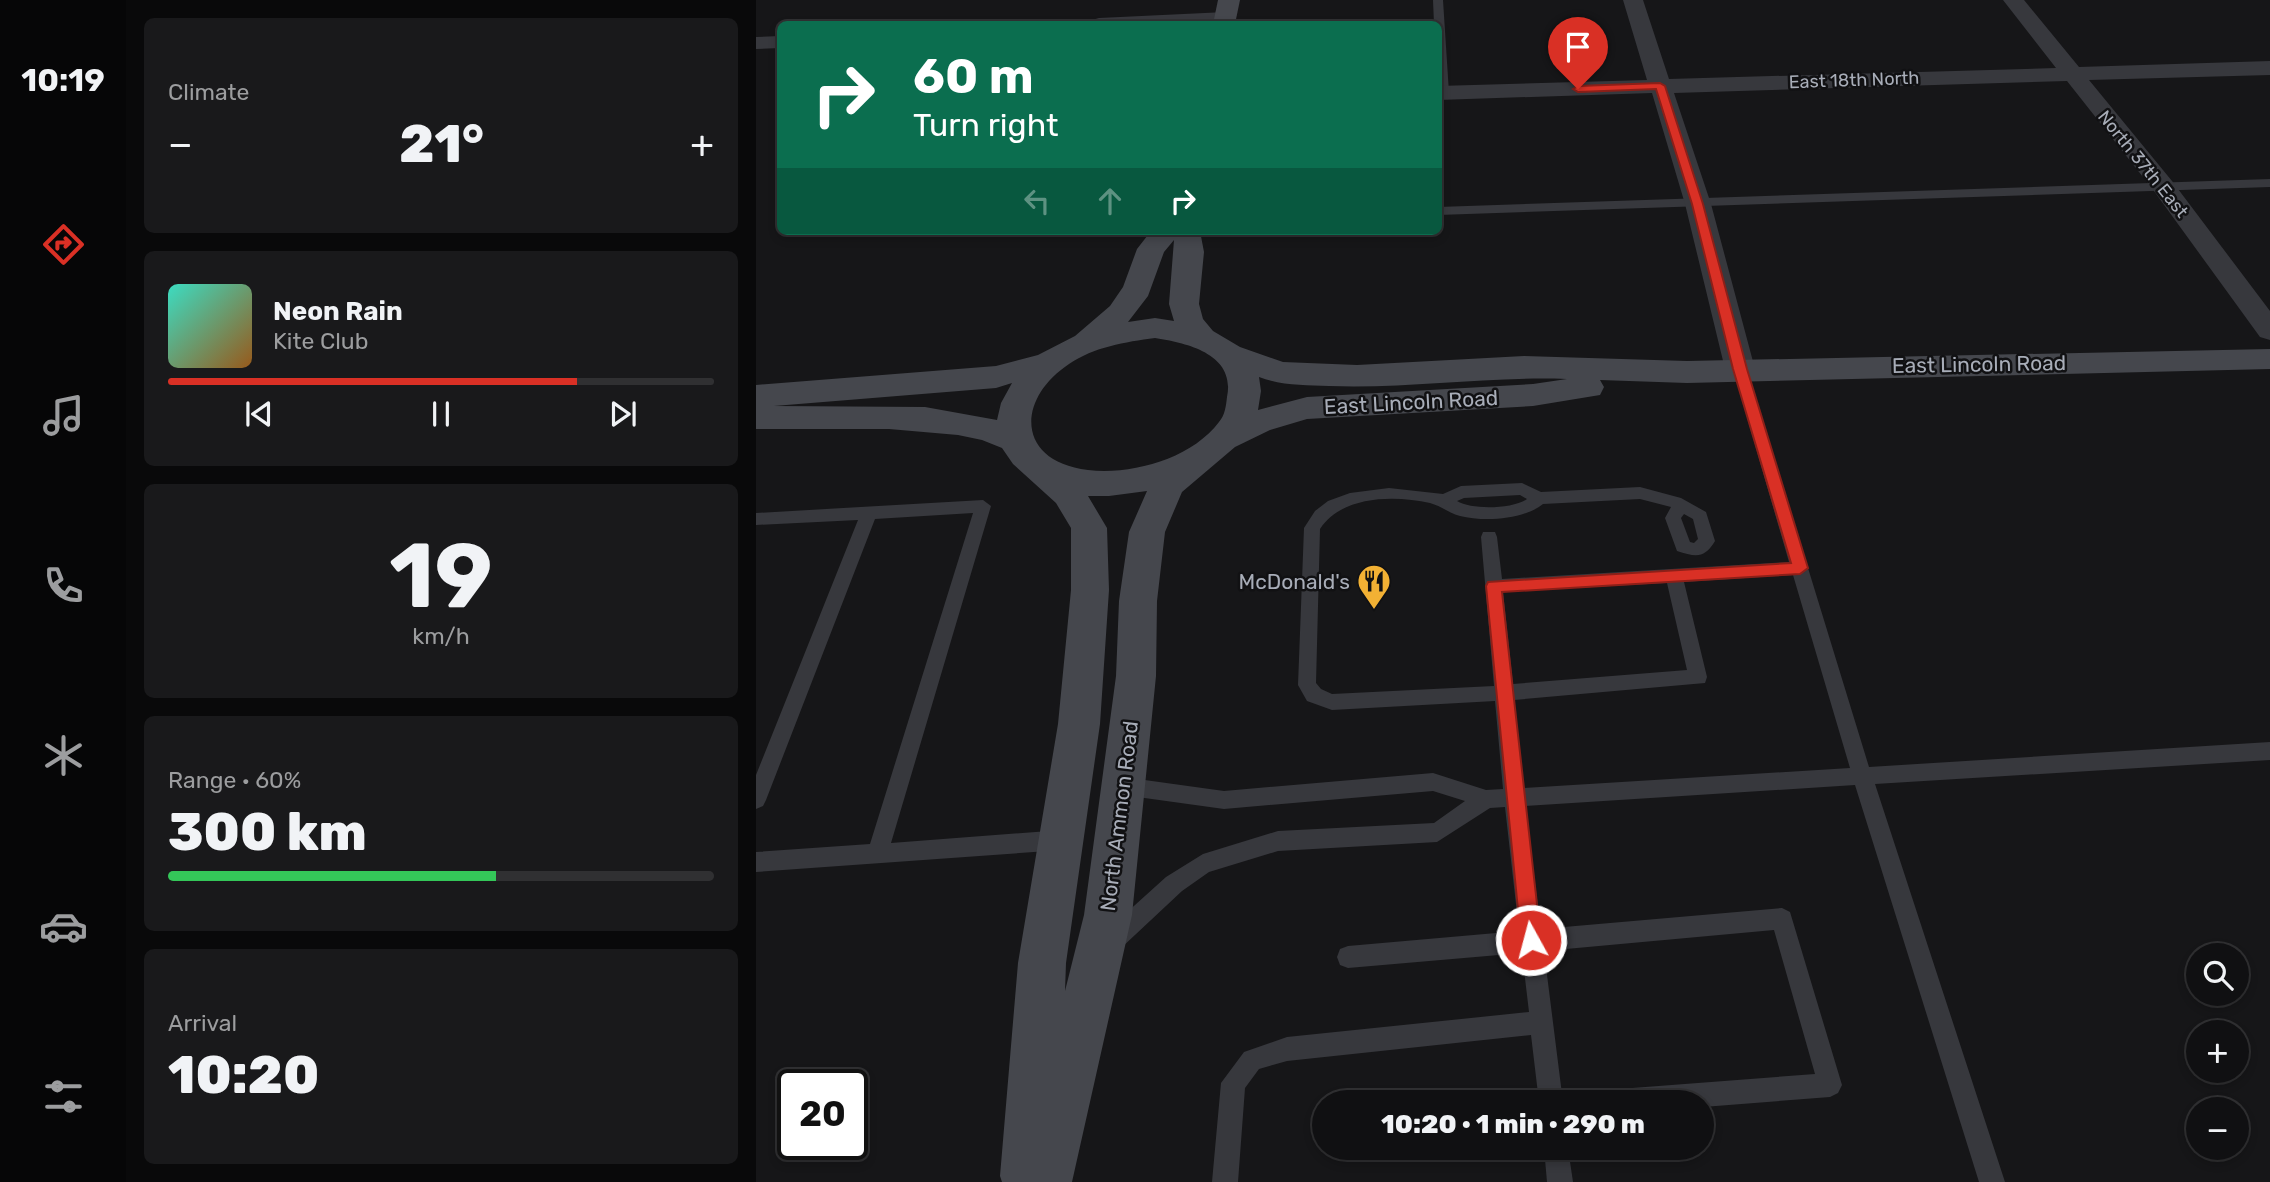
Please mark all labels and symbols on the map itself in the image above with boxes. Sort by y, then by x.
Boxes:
pin [1548,17,1608,89]
street label: East 18th North [1788,67,1920,93]
street label: North 37th East [2093,106,2193,222]
street label: East Lincoln Road [1892,350,2066,378]
street label: East Lincoln Road [1323,385,1499,419]
restaurant icon: McDonald's [1355,562,1393,611]
place label: McDonald's [1238,569,1350,594]
street label: North Ammon Road [1095,720,1143,912]
position arrow [1494,903,1568,977]
speed limit sign: 20 [777,1069,868,1160]

